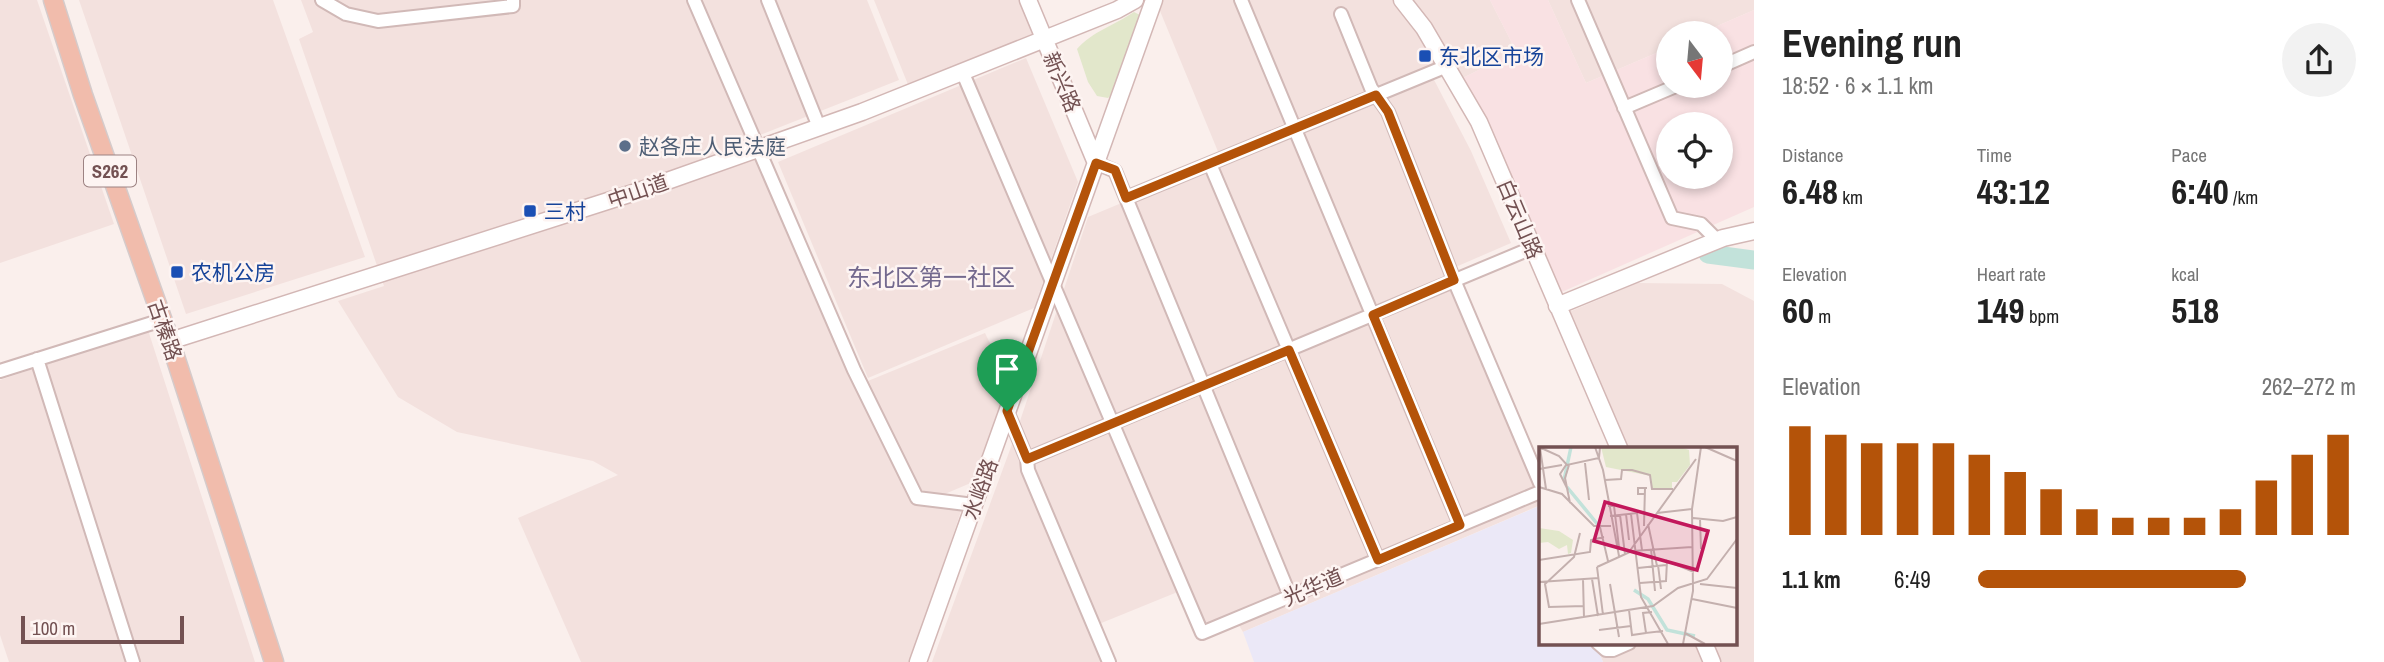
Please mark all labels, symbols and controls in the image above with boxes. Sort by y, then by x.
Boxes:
text: Evening run [1782,18,1962,69]
north arrow [1656,21,1732,98]
map controls [1656,21,1733,189]
button: share [2282,23,2356,97]
place label: 东北区市场 [1439,42,1544,71]
street label: 新兴路 [1036,47,1088,117]
marker: 东北区市场 [1417,48,1433,64]
text: 18:52 · 6 × 1.1 km [1782,70,1934,101]
button: locate [1656,112,1733,189]
place label: 赵各庄人民法庭 [639,132,786,161]
marker: 赵各庄人民法庭 [617,138,633,154]
text: Distance [1782,142,1843,168]
text: Time [1977,142,2012,168]
text: Pace [2171,142,2207,168]
road number: S262 [84,155,136,186]
street label: 中山道 [603,167,673,215]
text: 6.48 [1782,168,1838,215]
text: 43:12 [1977,168,2050,215]
text: 6:40 [2171,168,2229,215]
street label: 白云山路 [1490,175,1550,263]
text: km [1838,184,1863,210]
text: /km [2229,184,2258,210]
place label: 三村 [544,197,586,226]
marker: 三村 [522,203,538,219]
place label: 农机公房 [191,258,275,287]
district label: 东北区第一社区 [847,261,1015,293]
text: Elevation [1782,261,1847,287]
text: Heart rate [1977,261,2046,287]
text: kcal [2171,261,2199,287]
marker: 农机公房 [169,264,185,280]
text: 60 [1782,287,1814,334]
text: 149 [1977,287,2025,334]
text: 518 [2171,287,2219,334]
street label: 古榛路 [141,295,189,365]
text: m [1814,303,1831,329]
text: bpm [2025,303,2059,329]
pin [977,339,1037,411]
icon: arrive [988,350,1026,388]
text: Elevation [1782,371,1861,402]
text: 262–272 m [2262,371,2356,402]
inset map [1539,447,1736,644]
street label: 水峪路 [956,454,1004,524]
street label: 光华道 [1278,561,1348,613]
text: 1.1 km [1782,564,1841,595]
text: 6:49 [1894,564,1931,595]
scale bar [21,613,184,645]
text: 100 m [32,615,75,641]

